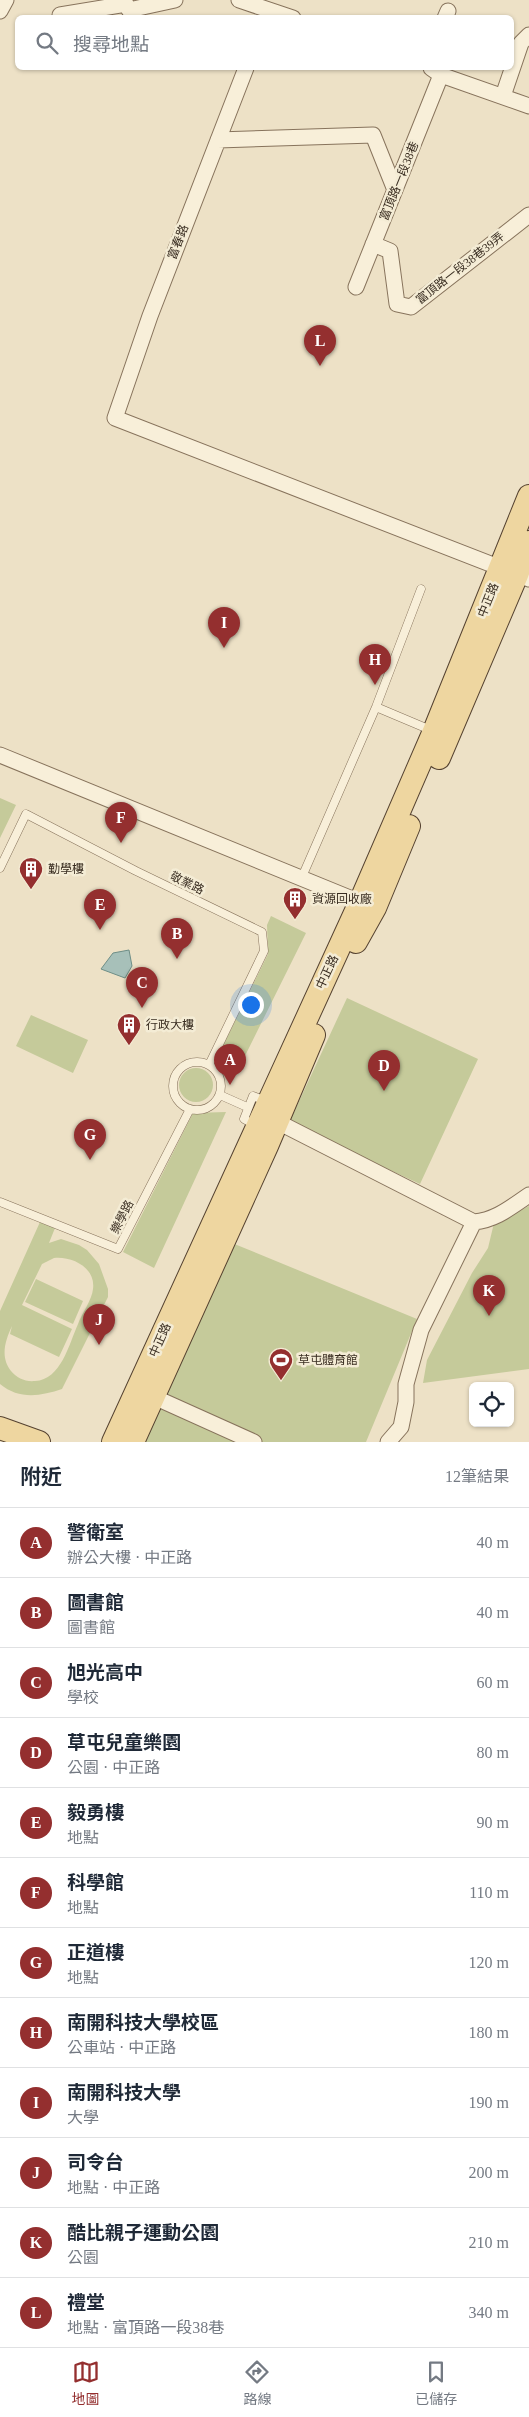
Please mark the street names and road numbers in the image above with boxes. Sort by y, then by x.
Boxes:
street label: 富頂路一段38巷 [377,139,421,223]
street label: 富春路 [165,223,191,261]
street label: 富頂路一段38巷39弄 [413,229,507,307]
street label: 中正路 [475,581,501,619]
street label: 敬業路 [168,869,206,897]
street label: 中正路 [313,953,341,991]
street label: 樂學路 [108,1198,136,1236]
street label: 中正路 [146,1321,174,1359]

